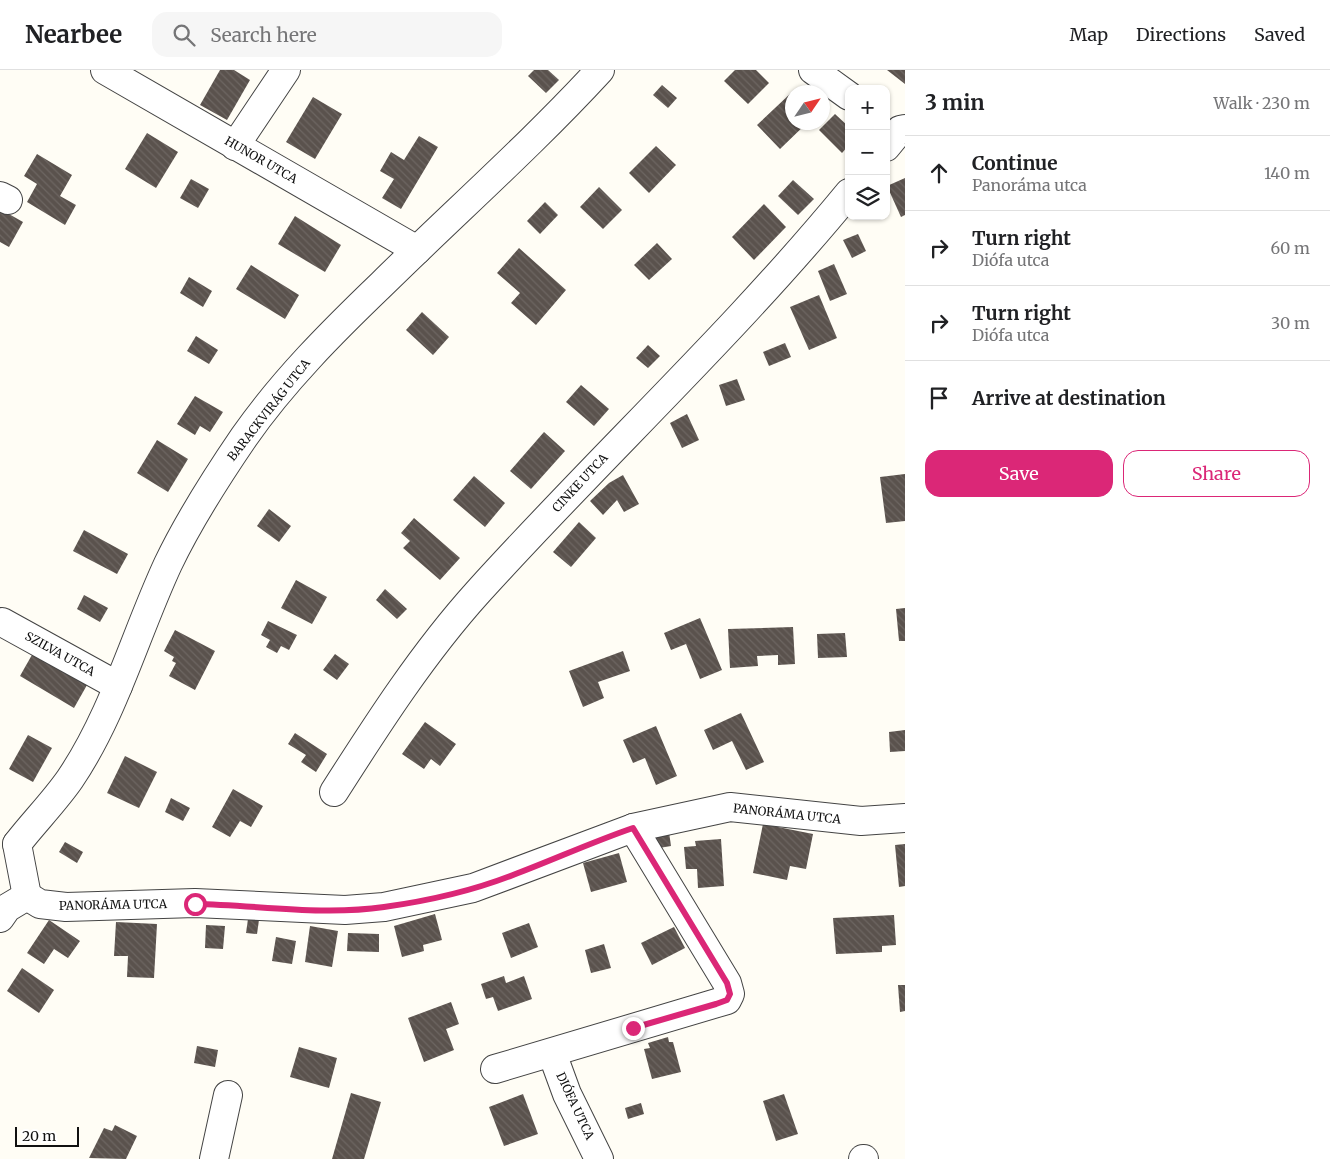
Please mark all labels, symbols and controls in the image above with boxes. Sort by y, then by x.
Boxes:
search box [152,12,502,57]
text: Nearbee [25,19,122,50]
icon: search [170,21,198,49]
text: Search here [210,23,317,47]
text: Map [1070,23,1108,46]
text: Directions [1136,23,1226,46]
text: Saved [1254,23,1305,46]
north arrow [785,85,830,130]
map controls [845,85,890,220]
button: + [845,85,890,130]
text: 3 min [925,89,984,116]
text: Walk · 230 m [1214,93,1310,113]
button: − [845,130,890,175]
street label: HUNOR UTCA [222,133,301,187]
text: Continue [972,151,1058,175]
icon: ahead [925,159,953,187]
text: 140 m [1264,163,1310,183]
button: layers [845,175,890,220]
text: Panoráma utca [972,175,1087,195]
text: Turn right [972,226,1071,250]
icon: right [925,234,953,262]
text: 60 m [1270,238,1310,258]
text: Diófa utca [972,250,1049,270]
text: Turn right [972,301,1071,325]
icon: right [925,309,953,337]
text: 30 m [1271,313,1310,333]
text: Diófa utca [972,325,1049,345]
street label: BARACKVIRÁG UTCA [224,355,313,464]
icon: arrive [925,384,953,412]
text: Arrive at destination [972,386,1166,410]
street label: CINKE UTCA [549,450,611,515]
button: Save [925,450,1113,497]
button: Share [1123,450,1310,497]
street label: SZILVA UTCA [23,628,98,679]
street label: PANORÁMA UTCA [733,800,842,827]
route start [184,893,207,916]
street label: PANORÁMA UTCA [59,896,168,913]
route end [622,1017,645,1040]
street label: DIÓFA UTCA [553,1070,598,1142]
scale bar [15,1124,79,1147]
text: 20 m [22,1127,56,1145]

